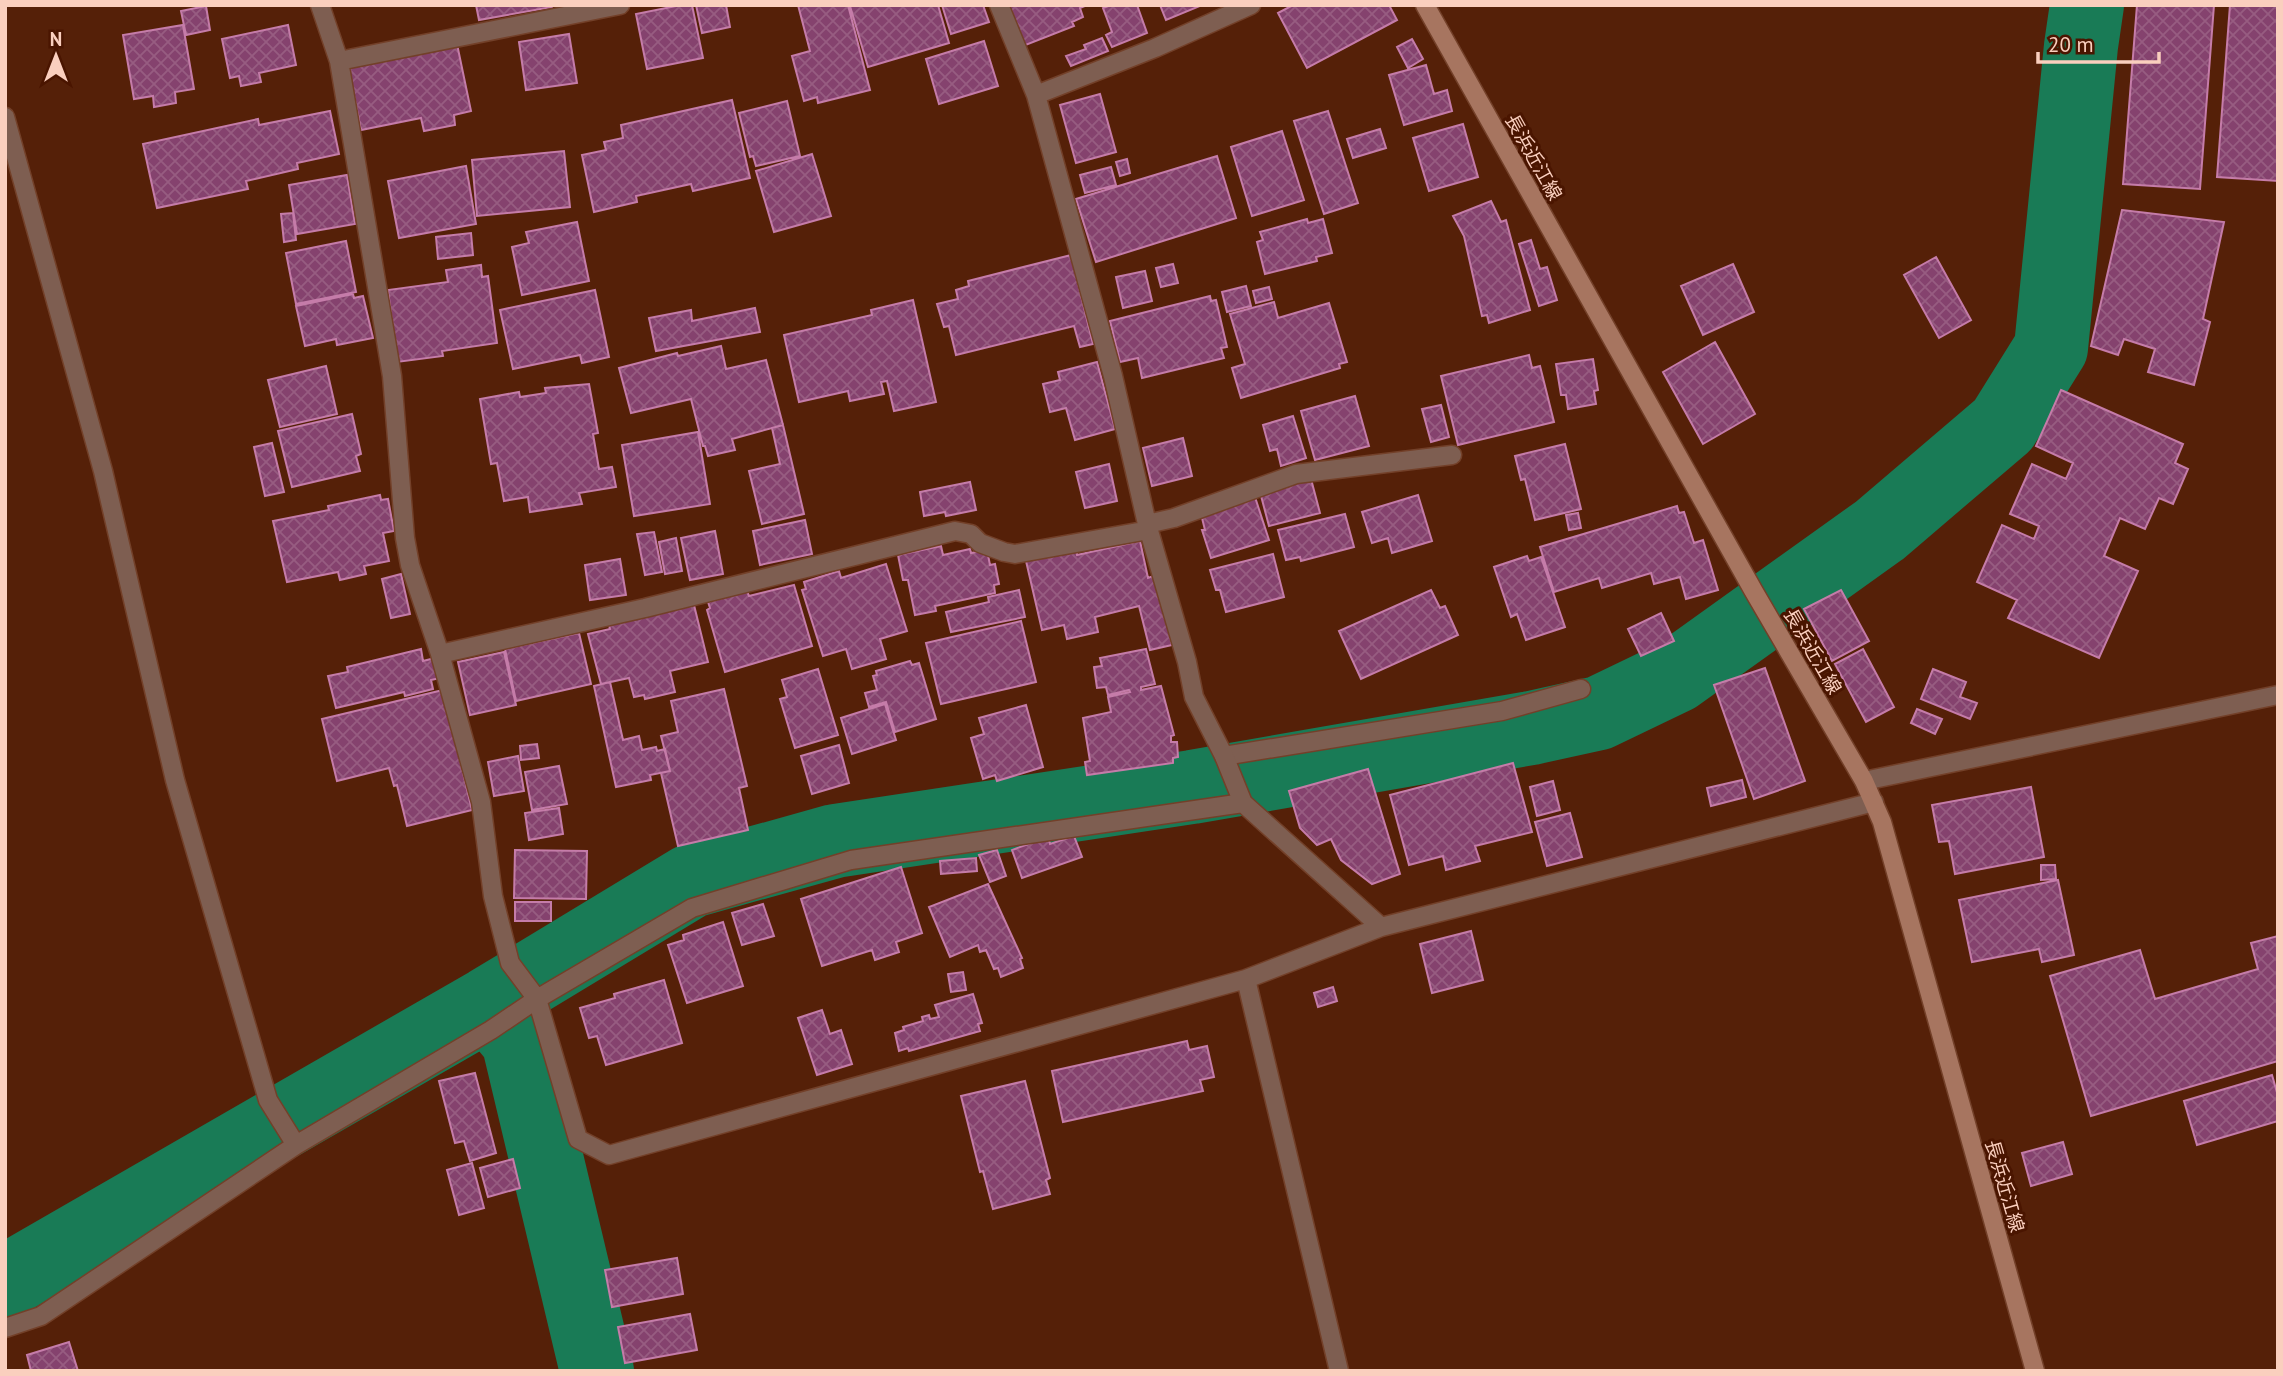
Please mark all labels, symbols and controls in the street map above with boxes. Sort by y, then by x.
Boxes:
north arrow [21,21,91,91]
scale bar [2038,21,2159,65]
text: N [50,27,62,51]
text: 20 m [2048,31,2094,58]
street label: 長浜近江線 [1500,110,1568,204]
street label: 長浜近江線 [1779,604,1847,698]
street label: 長浜近江線 [1980,1137,2030,1235]

